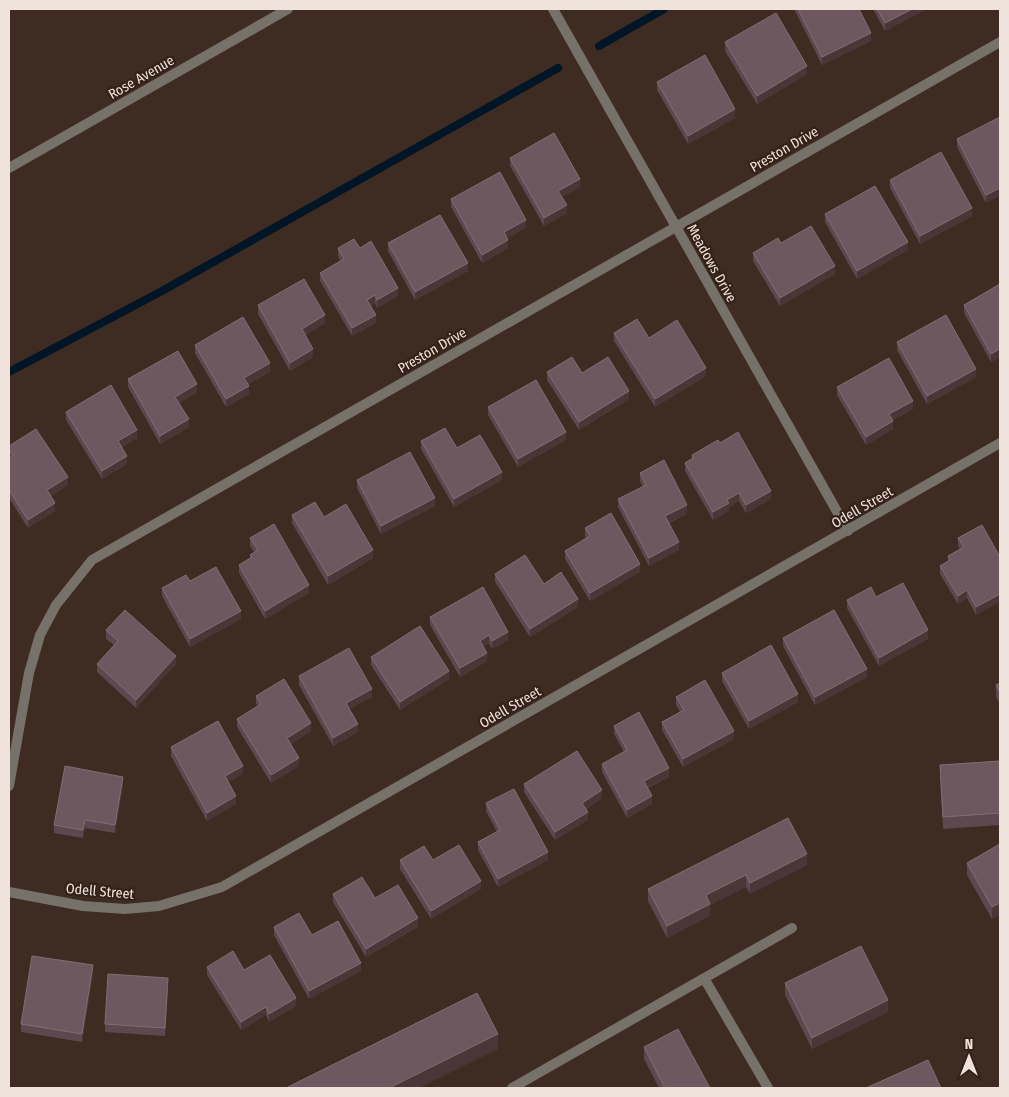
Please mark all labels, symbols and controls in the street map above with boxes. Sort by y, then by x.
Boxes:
street label: Rose Avenue [105,52,177,103]
street label: Preston Drive [747,123,822,176]
street label: Meadows Drive [683,221,740,305]
street label: Preston Drive [395,324,470,377]
street label: Odell Street [828,483,896,532]
street label: Odell Street [476,683,544,732]
street label: Odell Street [65,880,135,903]
north arrow [944,1032,994,1082]
text: N [965,1036,973,1053]

